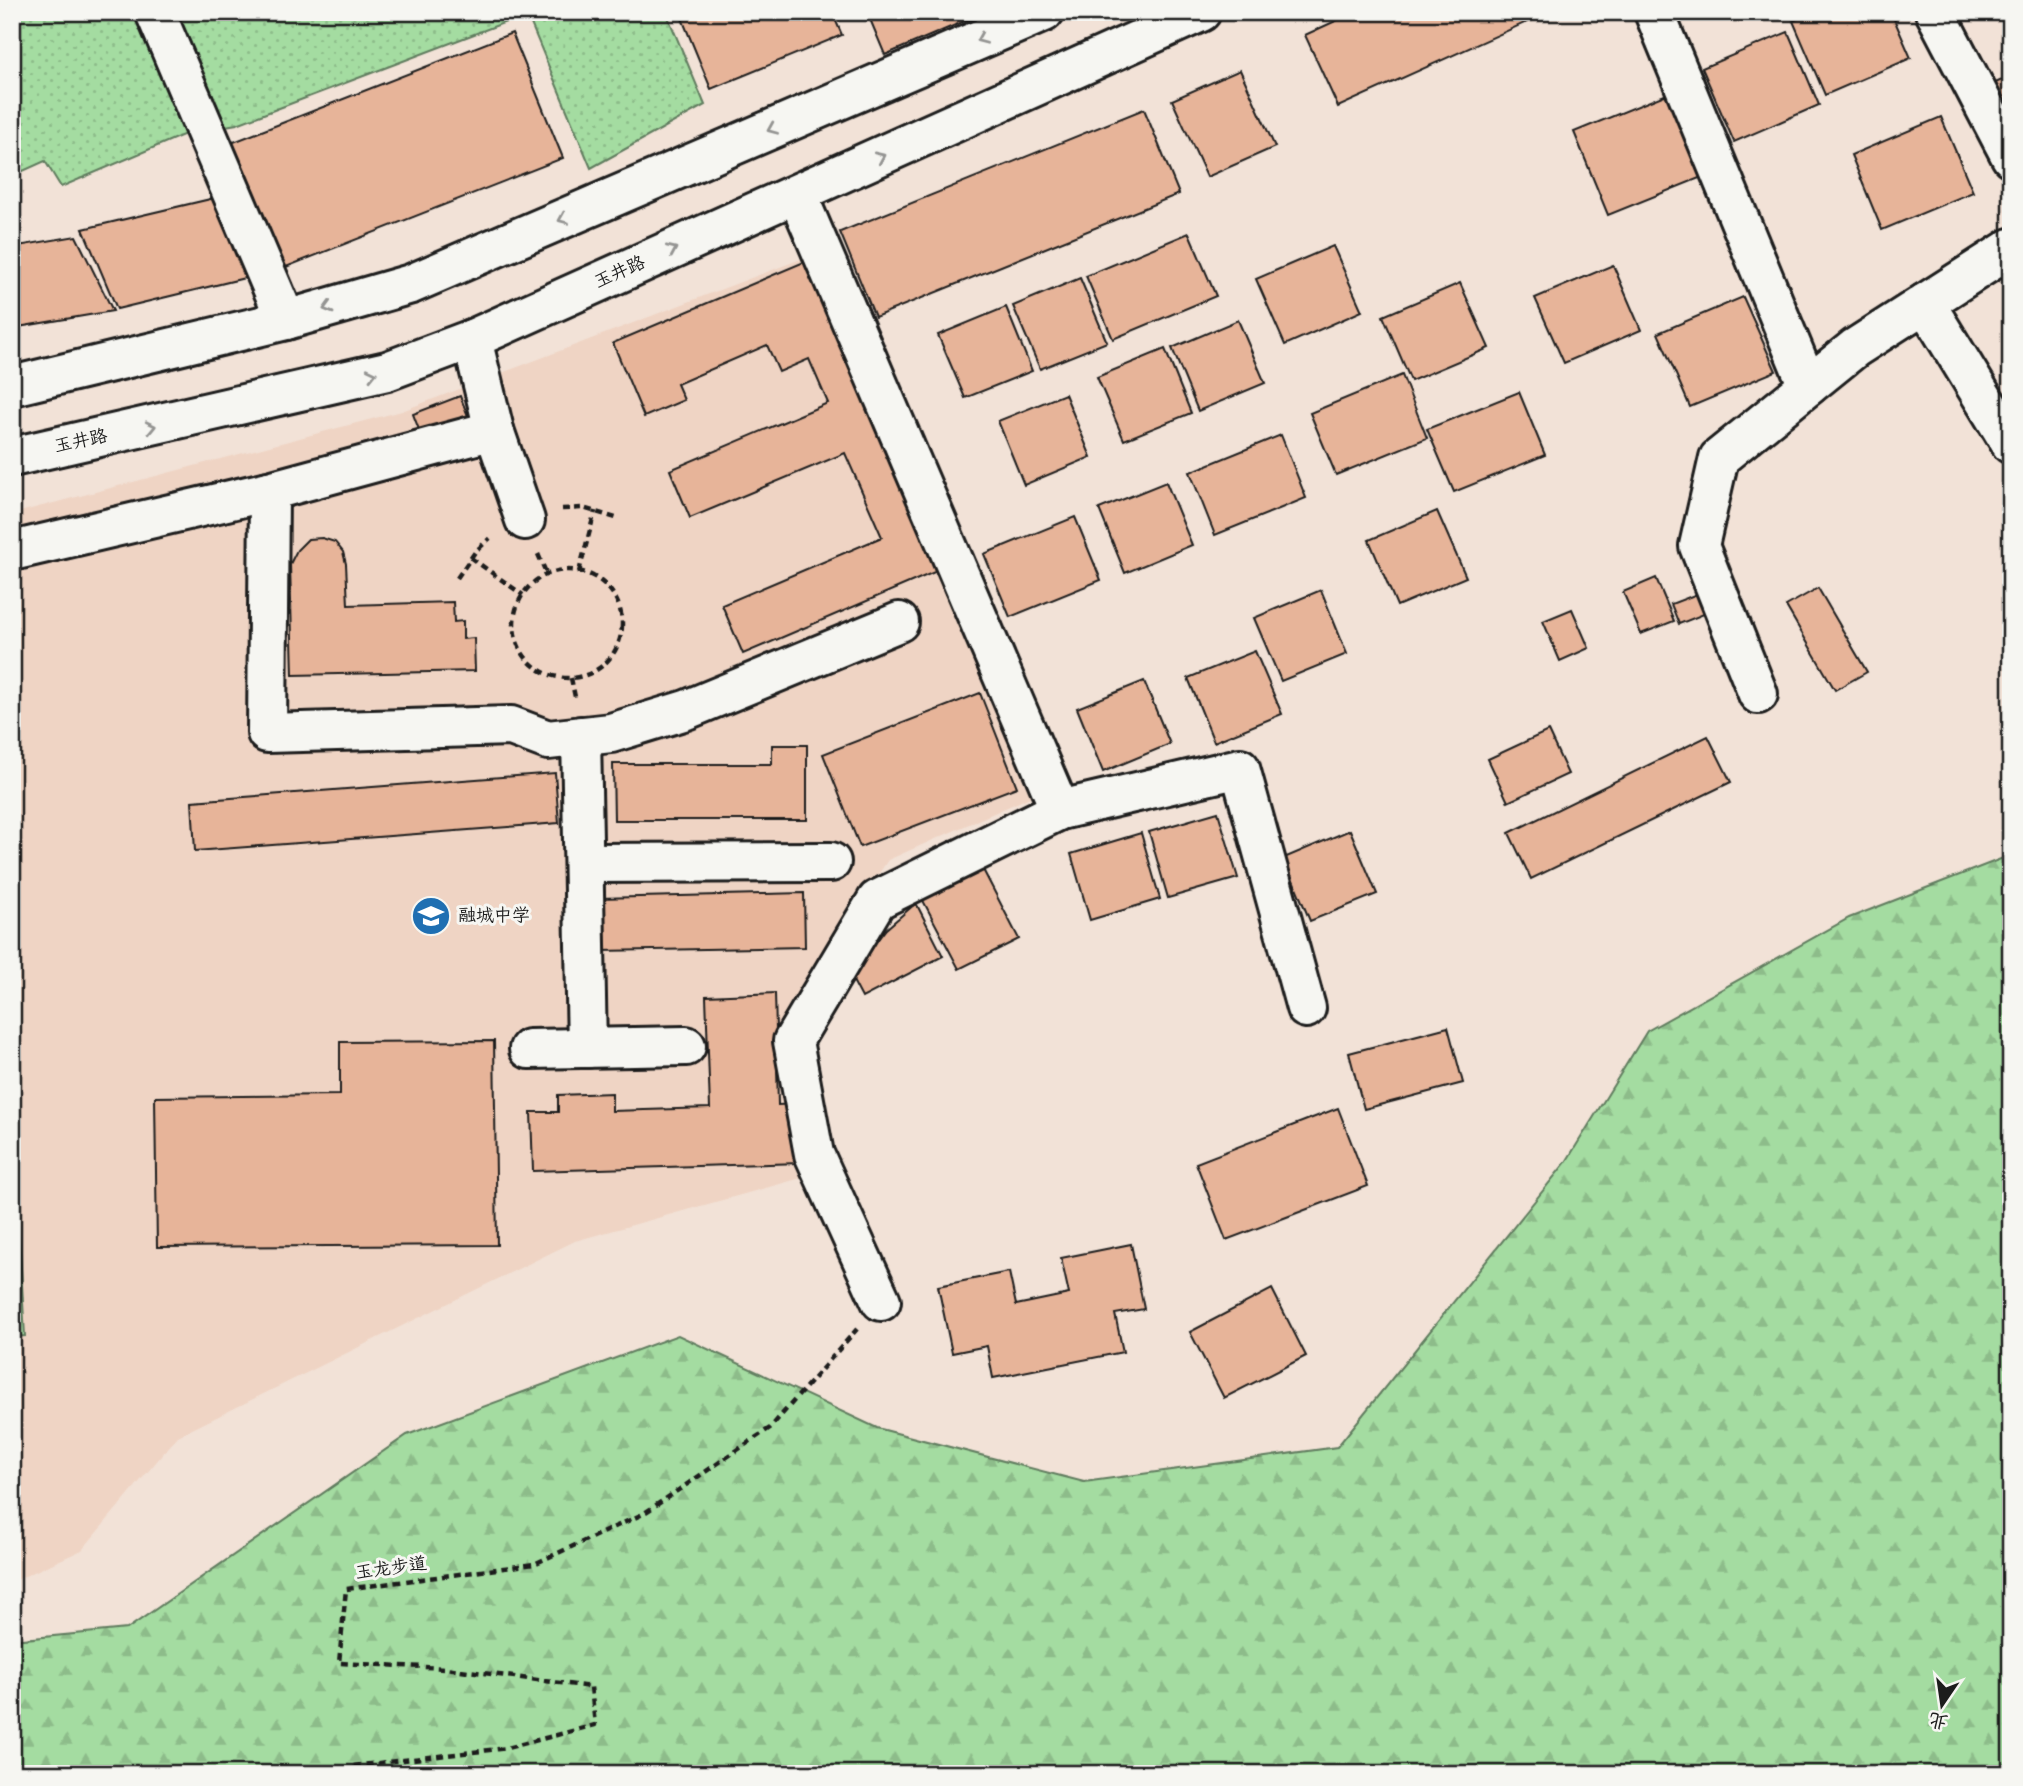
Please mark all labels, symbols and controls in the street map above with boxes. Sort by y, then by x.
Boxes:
one-way arrow [976,31,988,45]
one-way arrow [767,121,779,135]
one-way arrow [873,151,885,165]
one-way arrow [558,211,570,225]
one-way arrow [665,244,678,258]
street label: 玉井路 [589,249,651,297]
one-way arrow [322,300,334,315]
one-way arrow [366,368,378,382]
one-way arrow [145,420,157,435]
street label: 玉井路 [52,422,110,462]
school or university icon: 融城中学 [410,895,452,937]
place label: 融城中学 [458,902,530,931]
street label: 玉龙步道 [353,1550,429,1588]
north arrow [1908,1670,1978,1740]
text: 北 [1926,1703,1951,1736]

